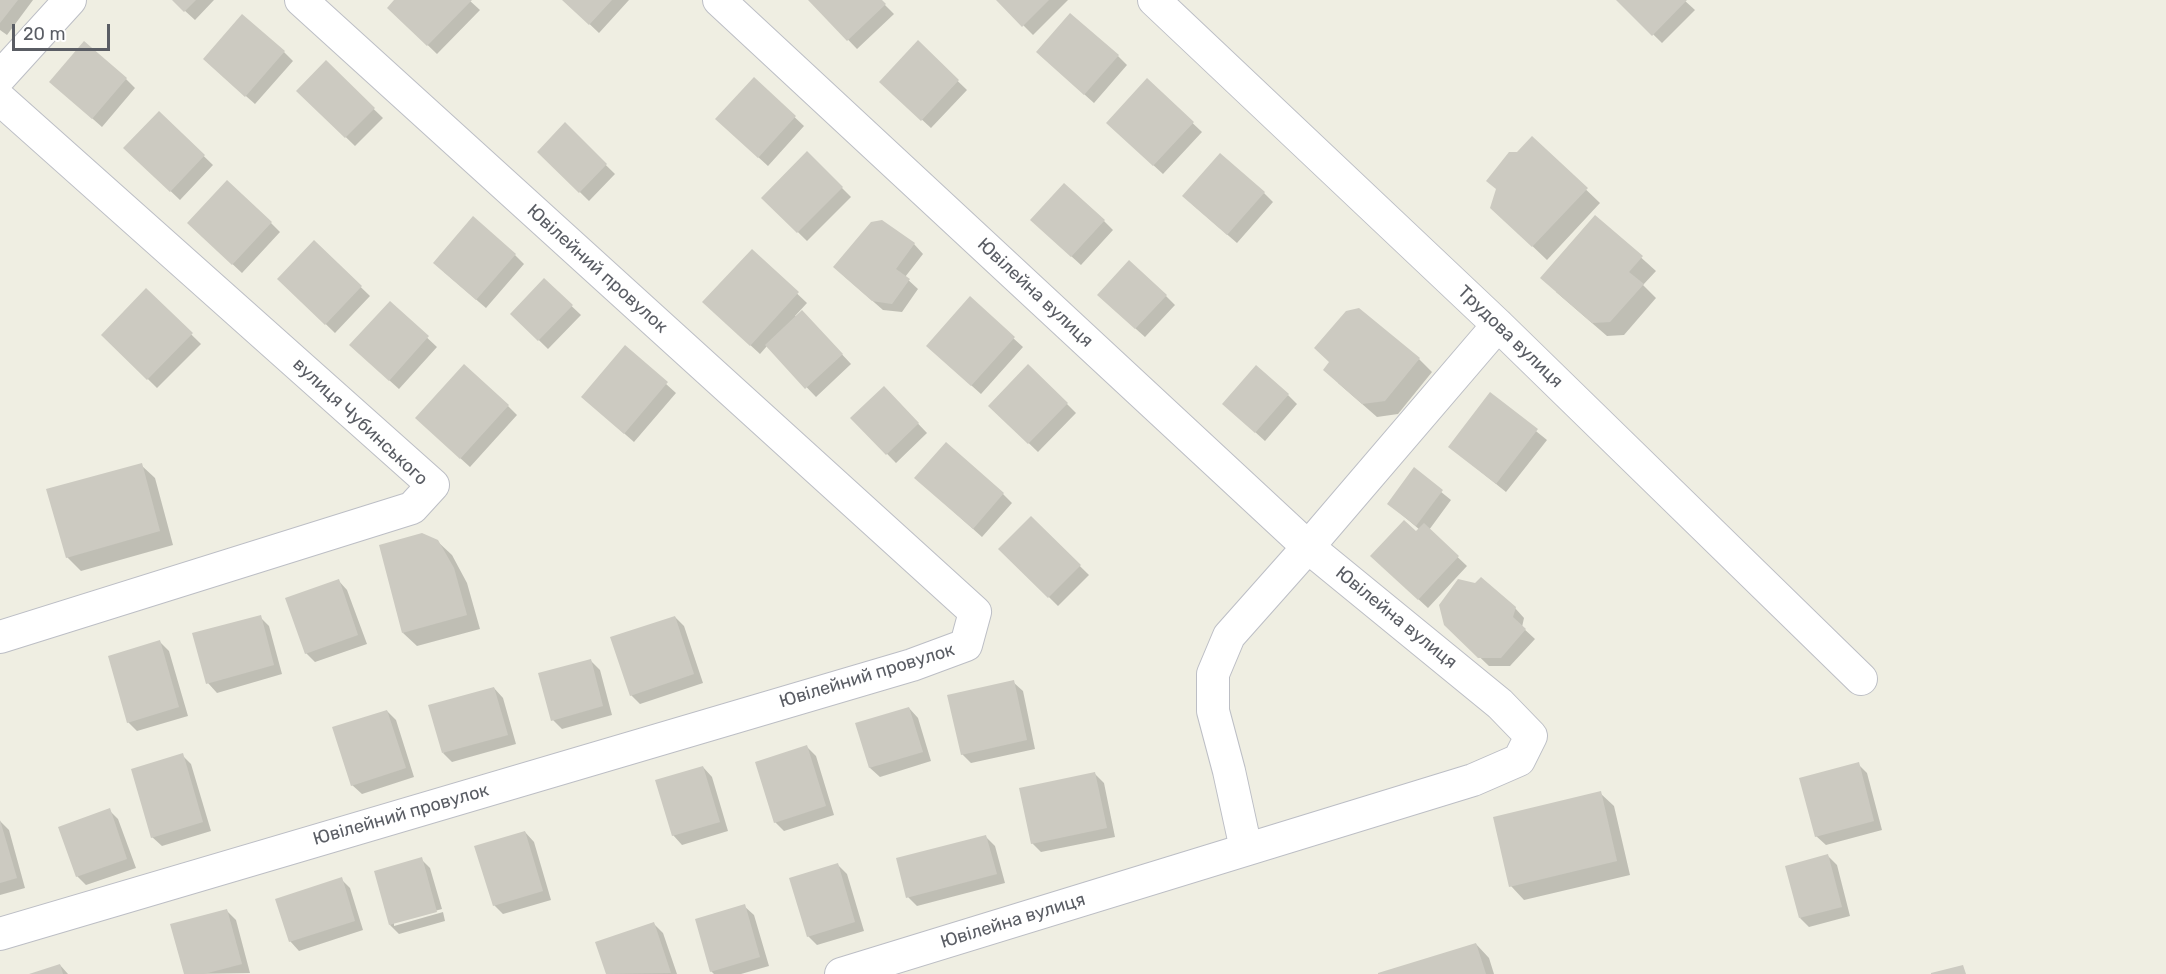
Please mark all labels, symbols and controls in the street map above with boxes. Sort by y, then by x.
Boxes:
scale bar [15,12,112,50]
text: 20 m [23,23,65,45]
street label: Ювілейний провулок [522,200,672,338]
street label: Ювілейна вулиця [973,234,1097,352]
street label: Трудова вулиця [1453,281,1567,393]
street label: вулиця Чубинського [288,354,432,490]
street label: Ювілейна вулиця [1331,562,1461,674]
street label: Ювілейний провулок [777,639,957,713]
street label: Ювілейний провулок [311,780,491,850]
street label: Ювілейна вулиця [938,889,1088,953]

